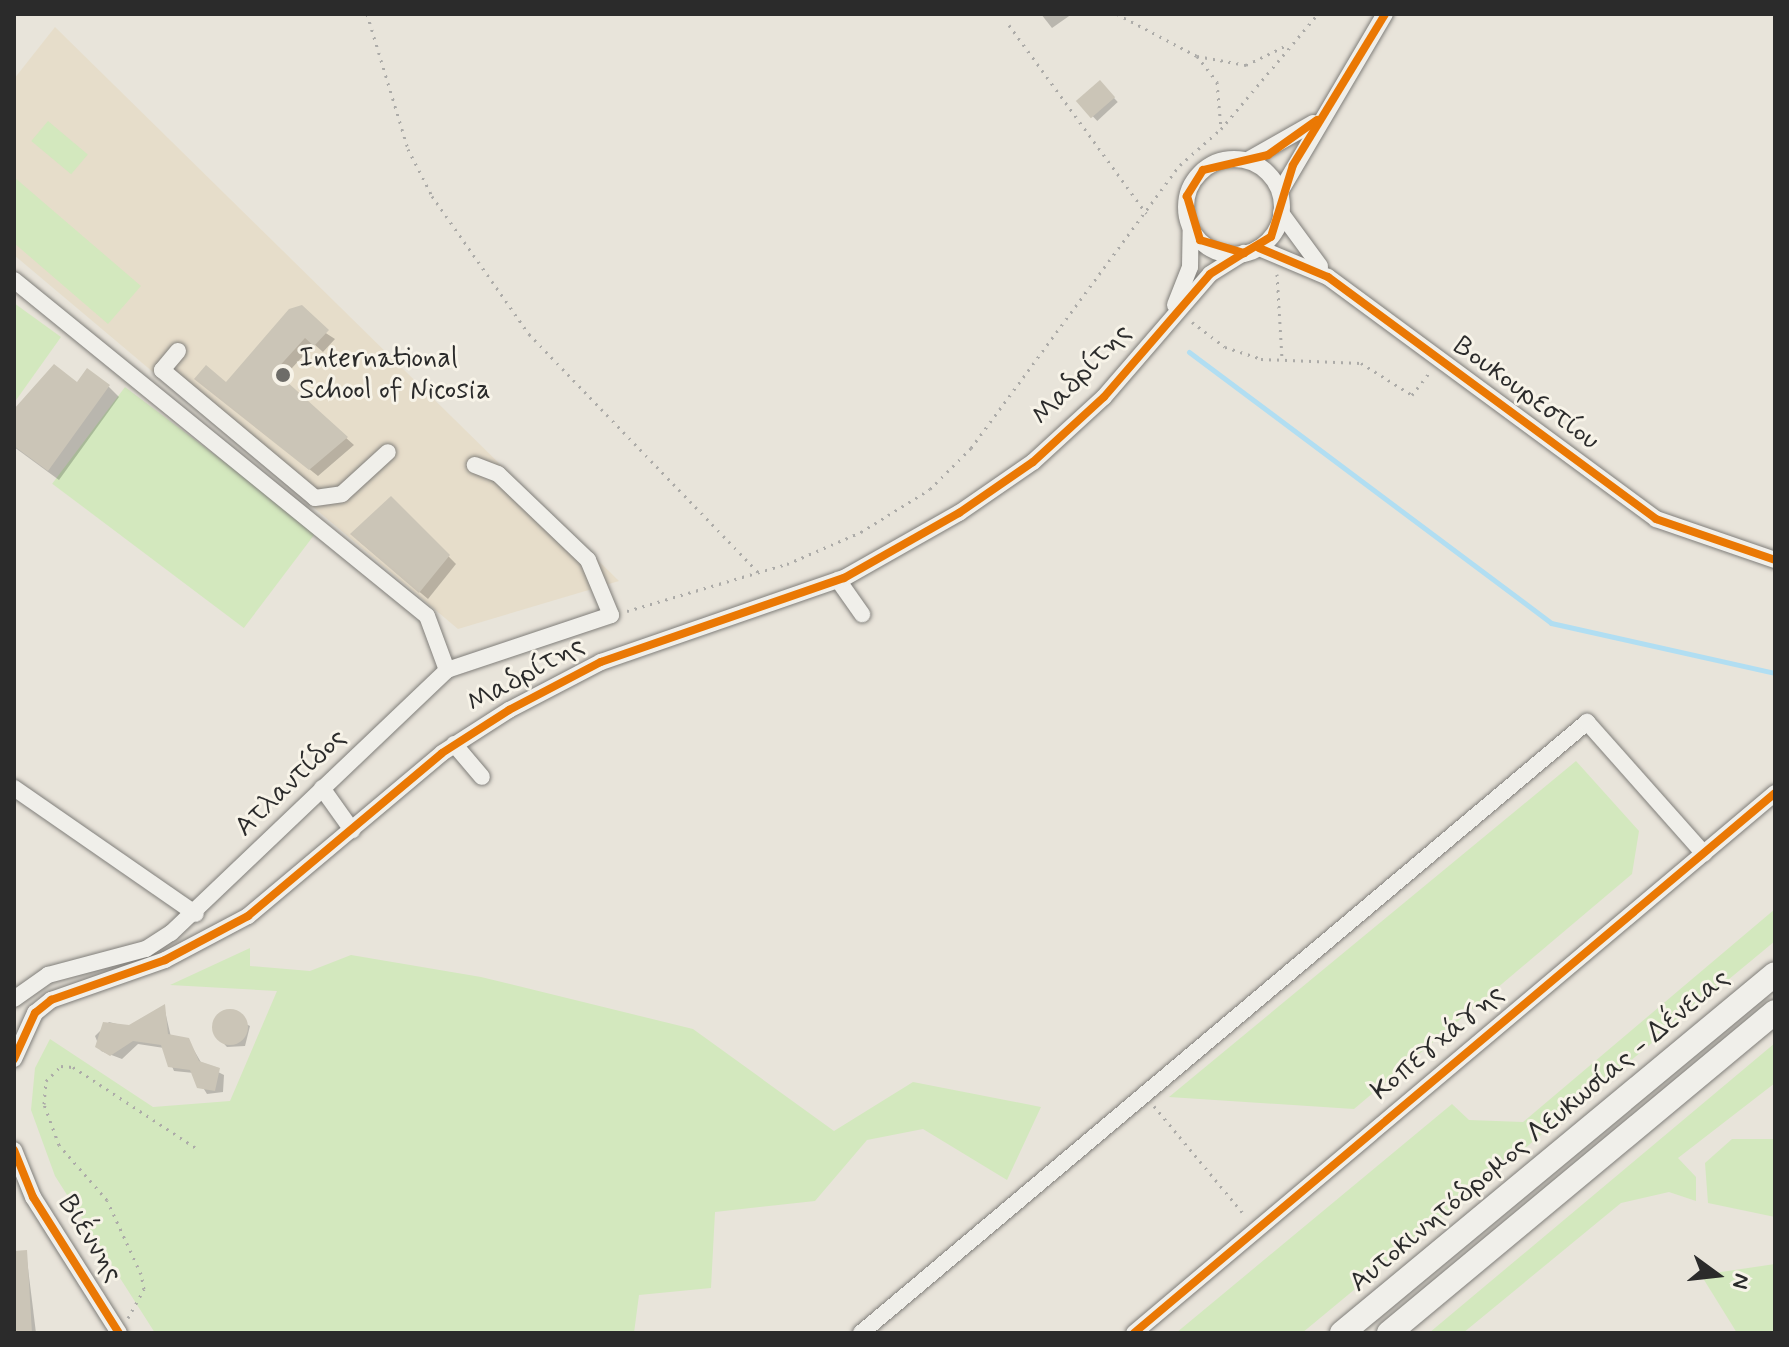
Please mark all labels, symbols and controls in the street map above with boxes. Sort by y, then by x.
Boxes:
street label: Μαδρίτης [1025,317,1139,433]
street label: Βουκουρεστίου [1446,330,1606,458]
place label: International School of Nicosia [299,342,493,408]
marker: International School of Nicosia [274,366,292,384]
street label: Μαδρίτης [461,629,591,721]
street label: Ατλαντίδος [228,722,354,844]
street label: Αυτοκινητόδρομος Λευκωσίας - Δένειας [1343,962,1737,1300]
street label: Κοπεγχάγης [1365,978,1511,1108]
street label: Βιέννης [50,1189,130,1289]
north arrow [1677,1235,1757,1315]
text: N [1725,1271,1756,1292]

